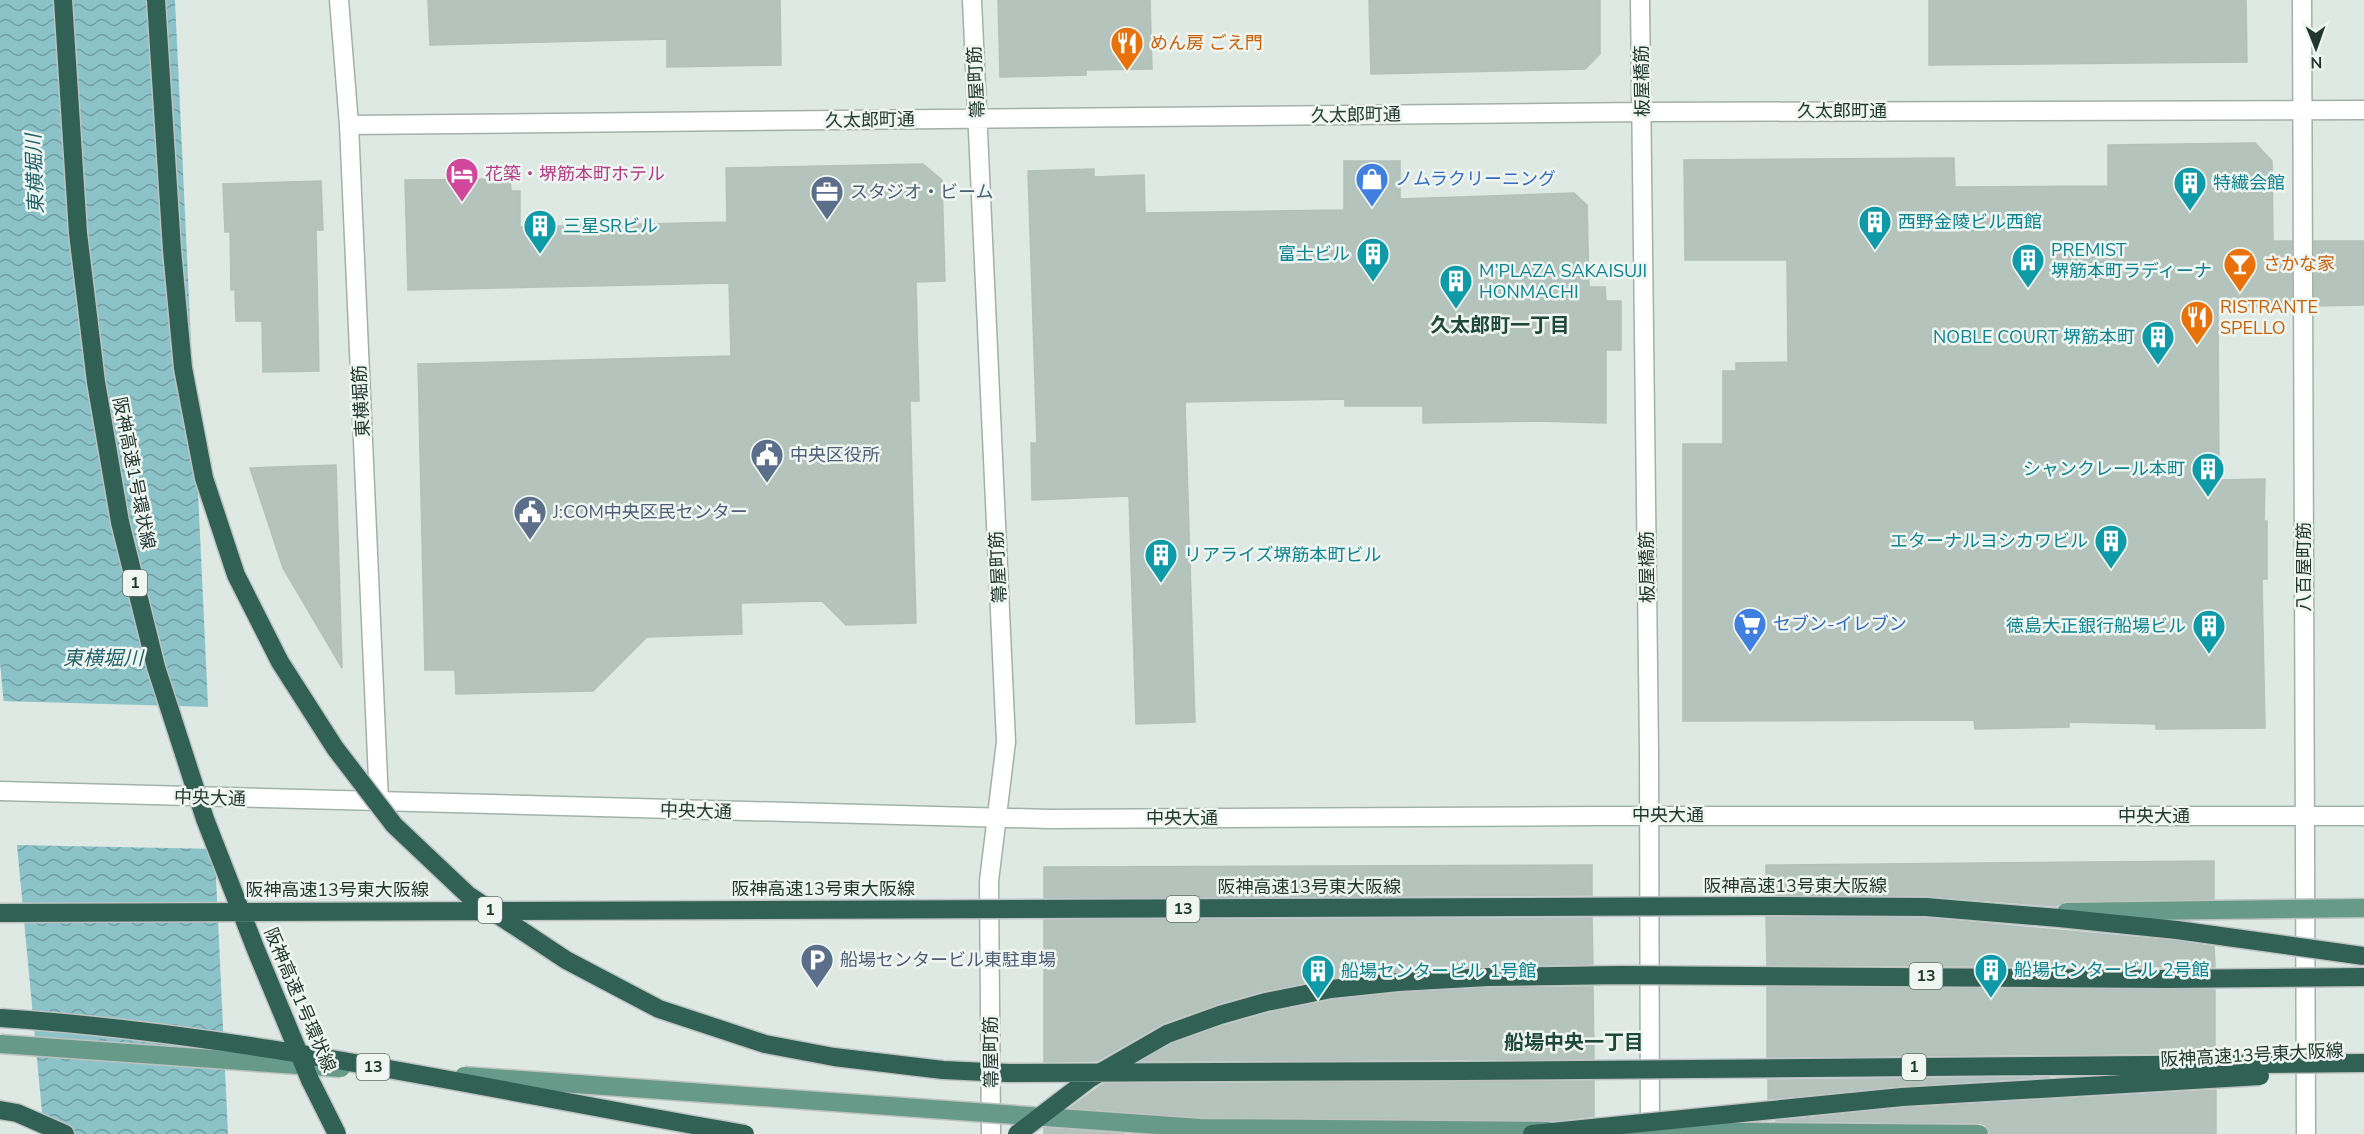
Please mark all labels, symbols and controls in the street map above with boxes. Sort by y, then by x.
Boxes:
north arrow [2286,18,2346,78]
restaurant icon: めん房 ごえ門 [1109,25,1145,72]
place label: めん房 ごえ門 [1150,31,1263,55]
street label: 箒屋町筋 [962,45,990,119]
street label: 板屋橋筋 [1629,45,1655,117]
text: N [2310,51,2322,73]
street label: 久太郎町通 [1797,99,1887,123]
street label: 久太郎町通 [1311,102,1401,128]
street label: 久太郎町通 [825,107,915,133]
water label: 東横堀川 [20,132,50,214]
hotel icon: 花築・堺筋本町ホテル [444,156,480,203]
shop icon: ノムラクリーニング [1354,161,1390,208]
place label: 花築・堺筋本町ホテル [485,162,665,186]
building icon: 特繊会館 [2172,165,2208,212]
place label: ノムラクリーニング [1395,167,1556,191]
place label: 特繊会館 [2213,171,2285,195]
office icon: スタジオ・ビーム [809,174,845,221]
place label: スタジオ・ビーム [850,180,993,204]
building icon: 西野金陵ビル西館 [1857,204,1893,251]
building icon: 三星SRビル [522,208,558,255]
place label: 西野金陵ビル西館 [1898,210,2042,234]
place label: 三星SRビル [563,214,658,238]
building icon: 富士ビル [1355,236,1391,283]
place label: PREMIST 堺筋本町ラディーナ [2051,238,2212,283]
place label: 富士ビル [1278,242,1350,266]
building icon: PREMIST 堺筋本町ラディーナ [2010,242,2046,289]
bar icon: さかな家 [2222,246,2258,293]
place label: さかな家 [2263,252,2335,276]
place label: M’PLAZA SAKAISUJI HONMACHI [1479,259,1647,304]
building icon: M’PLAZA SAKAISUJI HONMACHI [1438,263,1474,310]
place label: RISTRANTE SPELLO [2220,295,2318,340]
restaurant icon: RISTRANTE SPELLO [2179,299,2215,346]
district label: 久太郎町一丁目 [1430,312,1570,339]
building icon: NOBLE COURT 堺筋本町 [2140,319,2176,366]
place label: NOBLE COURT 堺筋本町 [1933,325,2135,349]
street label: 東横堀筋 [347,364,375,438]
street label: 阪神高速1号環状線 [107,395,161,551]
public building icon: 中央区役所 [749,437,785,484]
place label: 中央区役所 [790,443,880,467]
building icon: シャンクレール本町 [2190,451,2226,498]
place label: シャンクレール本町 [2023,457,2185,481]
public building icon: J:COM中央区民センター [512,494,548,541]
place label: J:COM中央区民センター [552,500,748,524]
street label: 八百屋町筋 [2292,522,2316,612]
building icon: エターナルヨシカワビル [2093,523,2129,570]
place label: エターナルヨシカワビル [1890,529,2088,553]
street label: 箒屋町筋 [984,530,1012,604]
street label: 板屋橋筋 [1634,531,1660,603]
building icon: リアライズ堺筋本町ビル [1143,537,1179,584]
place label: リアライズ堺筋本町ビル [1184,543,1381,567]
road number: 1 [123,570,147,596]
supermarket icon: セブン-イレブン [1732,606,1768,653]
building icon: 徳島大正銀行船場ビル [2191,608,2227,655]
place label: セブン-イレブン [1773,612,1907,636]
place label: 徳島大正銀行船場ビル [2006,614,2186,638]
water label: 東横堀川 [63,645,145,672]
street label: 中央大通 [174,785,246,811]
street label: 中央大通 [660,798,732,824]
street label: 中央大通 [1632,803,1704,827]
street label: 中央大通 [2118,804,2190,828]
street label: 中央大通 [1146,806,1218,830]
street label: 阪神高速13号東大阪線 [1703,874,1887,898]
street label: 阪神高速13号東大阪線 [1217,875,1401,899]
street label: 阪神高速13号東大阪線 [731,877,915,901]
street label: 阪神高速13号東大阪線 [245,878,429,902]
road number: 13 [1166,896,1200,922]
road number: 1 [478,897,502,923]
street label: 阪神高速1号環状線 [259,924,341,1076]
parking icon: 船場センタービル東駐車場 [799,942,835,989]
place label: 船場センタービル東駐車場 [840,948,1056,972]
building icon: 船場センタービル 2号館 [1973,952,2009,999]
building icon: 船場センタービル 1号館 [1300,953,1336,1000]
place label: 船場センタービル 2号館 [2014,958,2209,982]
place label: 船場センタービル 1号館 [1341,959,1536,983]
road number: 13 [1910,963,1942,989]
street label: 箒屋町筋 [978,1016,1004,1088]
district label: 船場中央一丁目 [1504,1029,1644,1056]
street label: 阪神高速13号東大阪線 [2160,1038,2344,1072]
road number: 13 [356,1054,389,1080]
road number: 1 [1902,1054,1926,1080]

